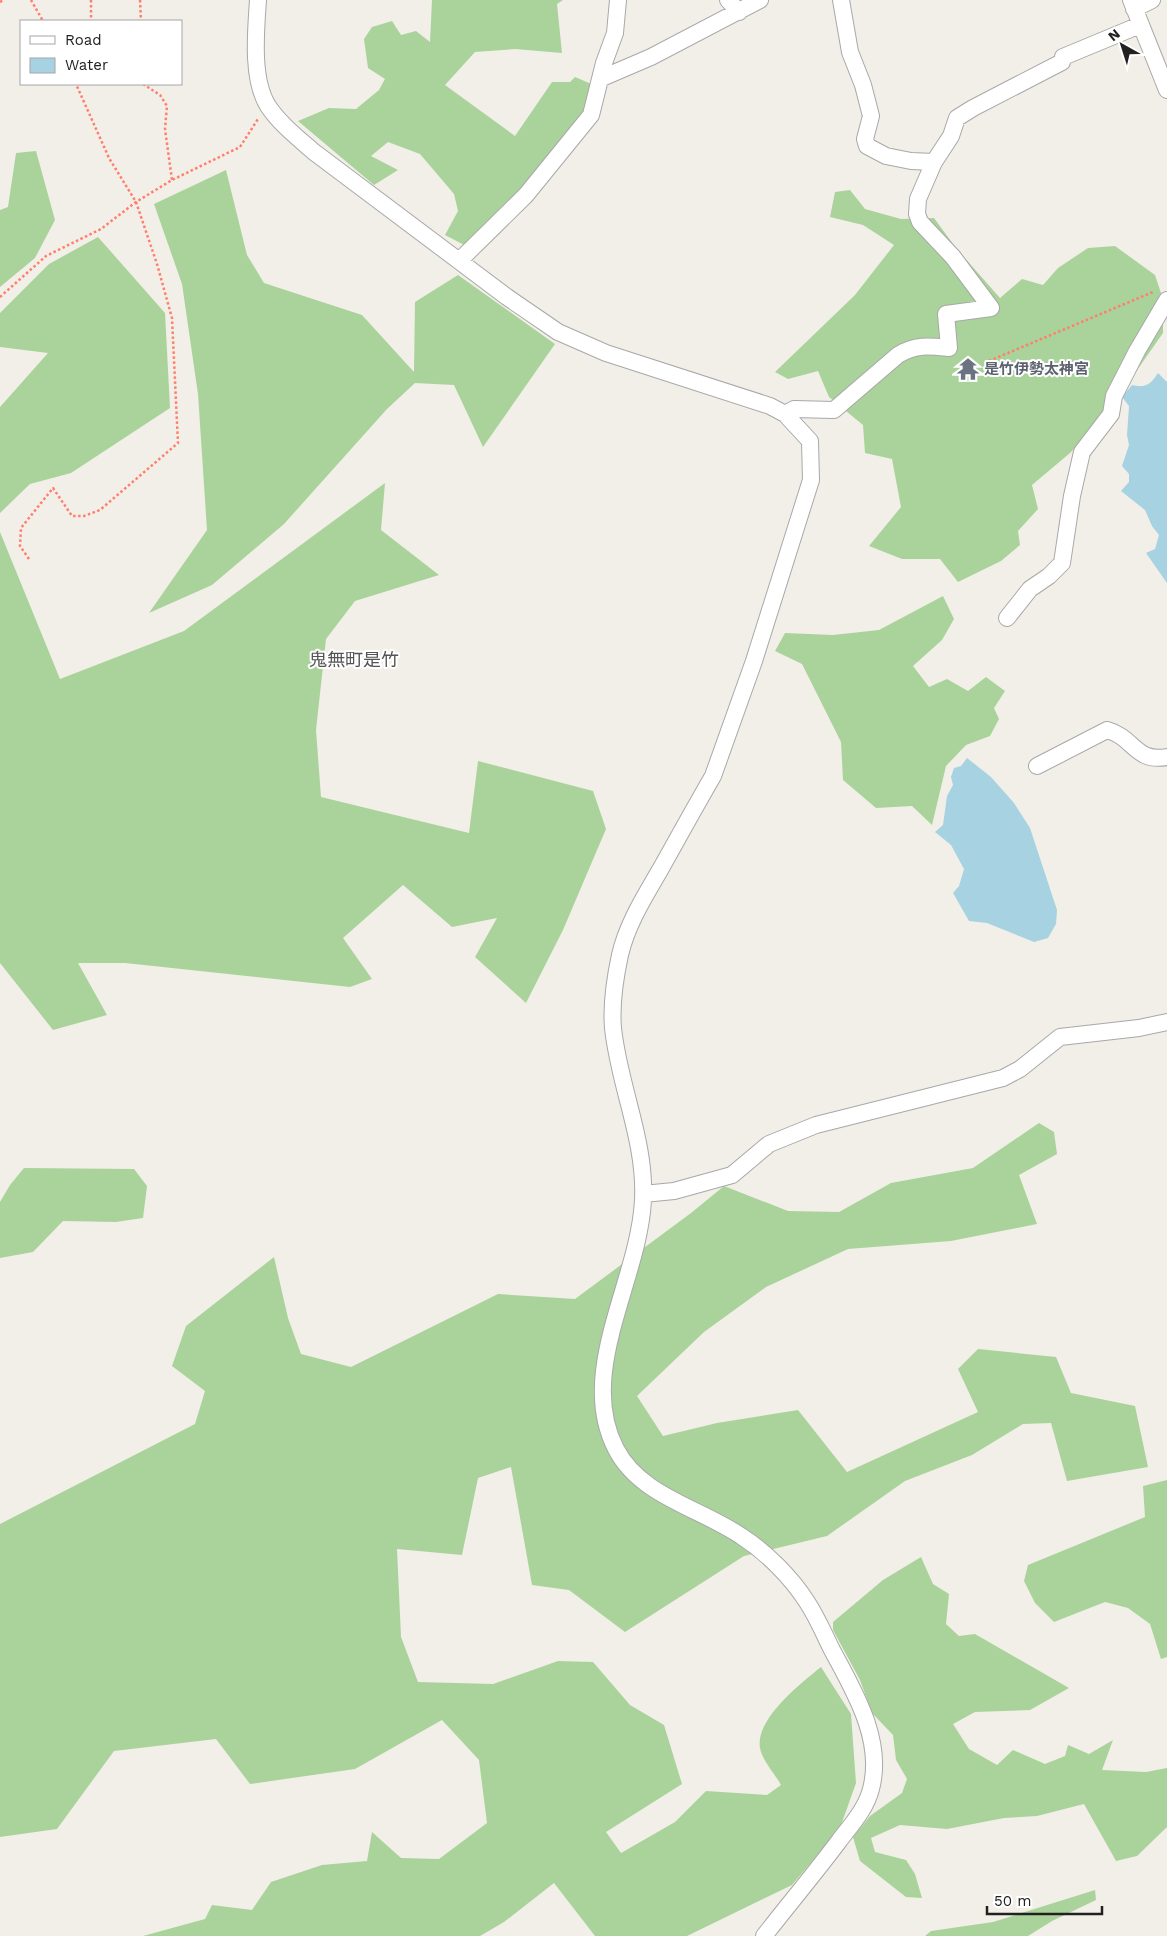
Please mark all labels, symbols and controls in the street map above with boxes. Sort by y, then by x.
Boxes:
legend [20,20,182,85]
north arrow [1097,20,1147,70]
text: N [1105,25,1123,44]
text: Road [65,31,102,49]
text: Water [65,56,108,74]
temple icon: 是竹伊勢太神宮 [955,356,981,382]
place label: 是竹伊勢太神宮 [984,360,1089,378]
district label: 鬼無町是竹 [309,649,399,670]
scale bar [987,1884,1102,1916]
text: 50 m [994,1892,1031,1910]

